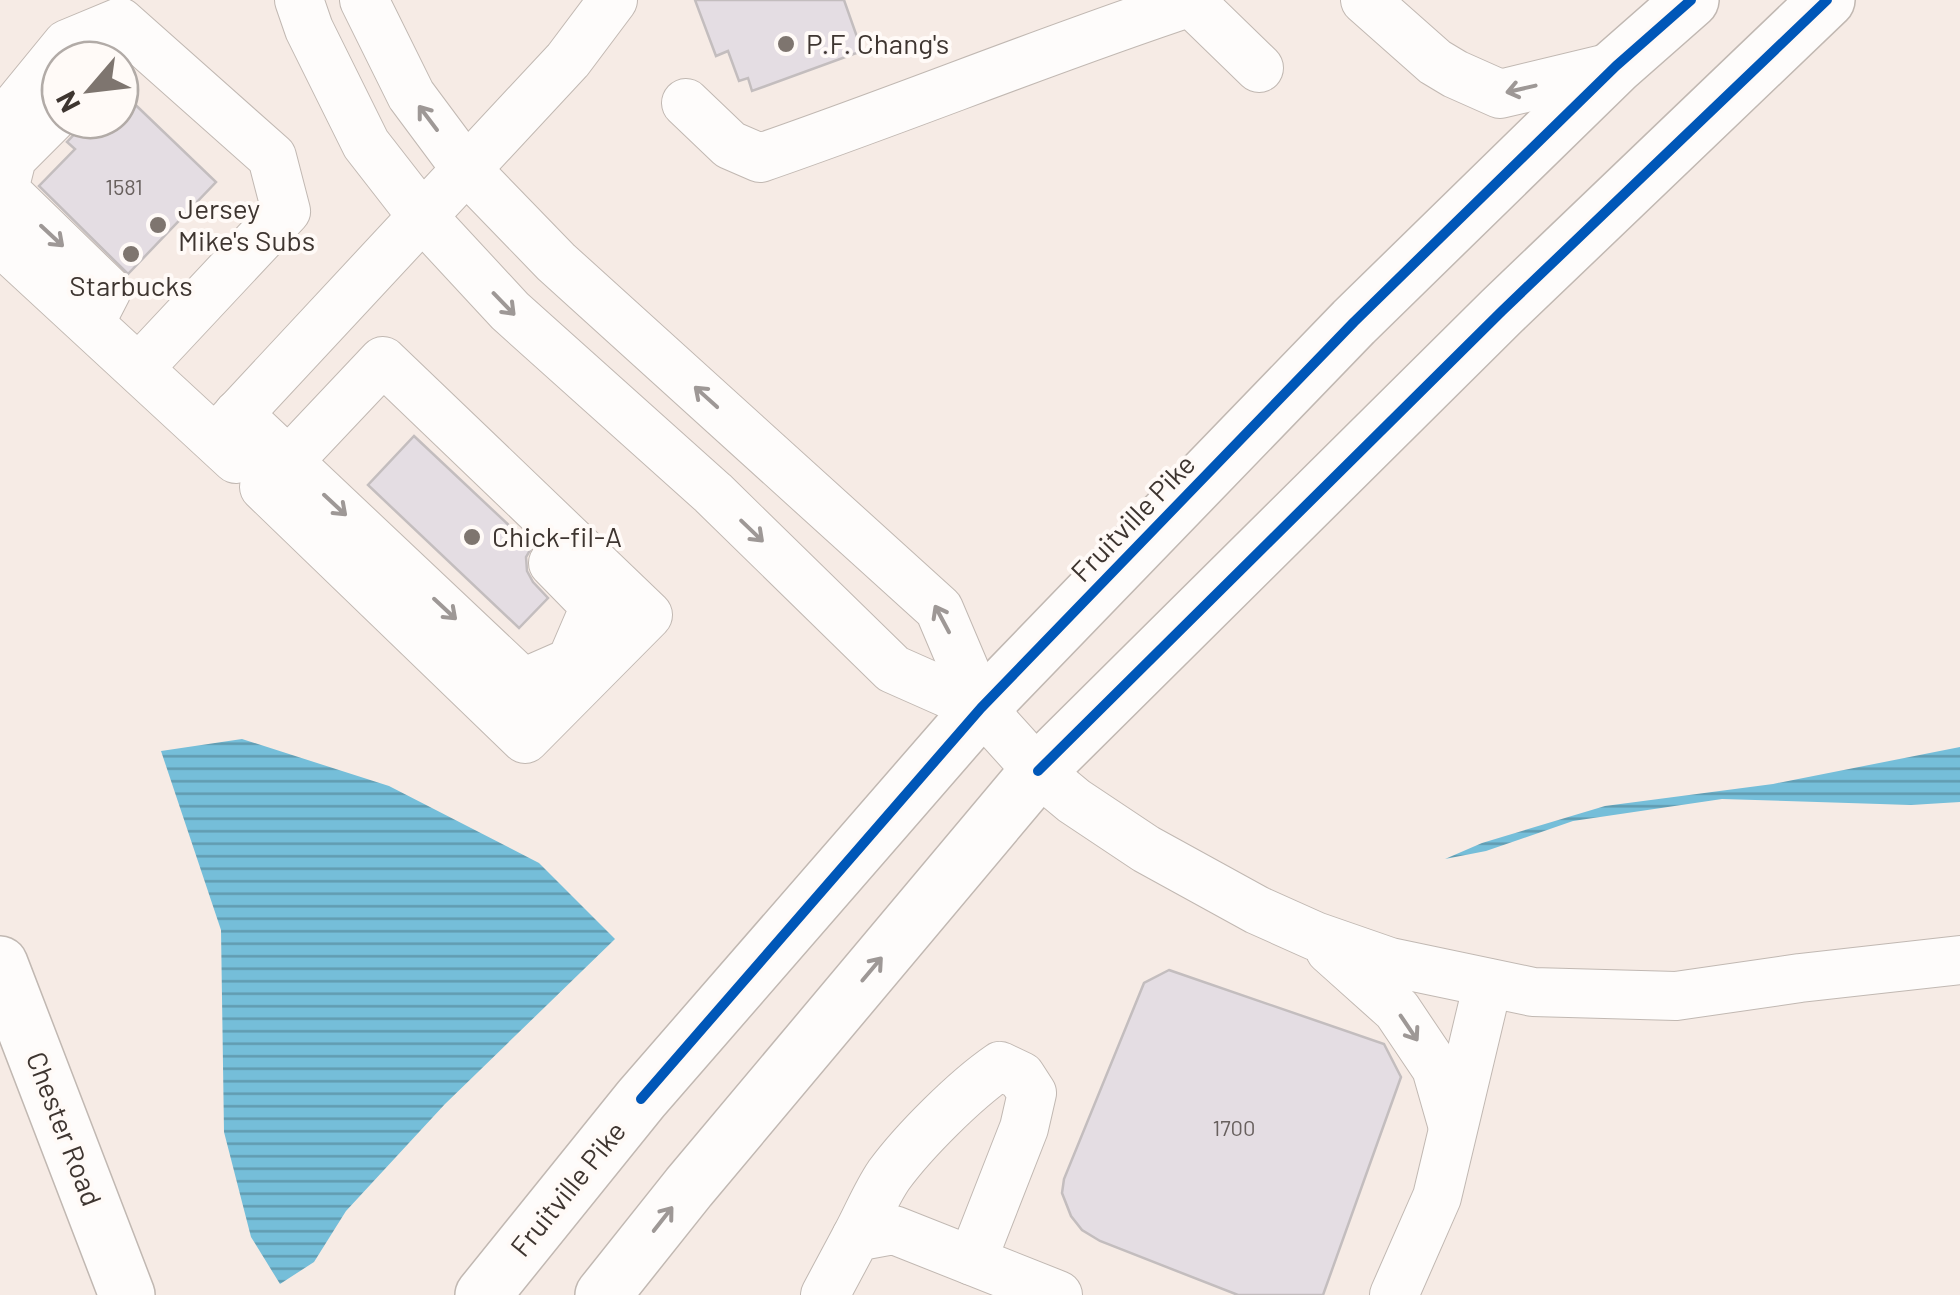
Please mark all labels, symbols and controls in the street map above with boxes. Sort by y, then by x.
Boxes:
place label: P.F. Chang's [806,26,949,60]
marker: P.F. Chang's [775,33,797,55]
north arrow [40,40,140,140]
one-way arrow [1506,81,1538,99]
text: N [48,86,86,118]
one-way arrow [418,105,439,132]
house number: 1581 [105,173,143,199]
place label: Jersey Mike's Subs [178,191,315,257]
marker: Jersey Mike's Subs [147,214,169,236]
one-way arrow [39,224,64,247]
marker: Starbucks [120,243,142,265]
place label: Starbucks [69,268,193,302]
one-way arrow [492,291,516,316]
one-way arrow [694,386,719,409]
street label: Fruitville Pike [1063,446,1202,588]
one-way arrow [322,493,346,517]
place label: Chick-fil-A [492,519,622,553]
one-way arrow [740,519,764,543]
marker: Chick-fil-A [461,526,483,548]
one-way arrow [433,597,457,621]
one-way arrow [932,605,951,634]
one-way arrow [861,957,883,983]
one-way arrow [1398,1013,1419,1041]
street label: Chester Road [20,1047,110,1211]
street label: Fruitville Pike [502,1114,632,1263]
house number: 1700 [1213,1114,1255,1140]
one-way arrow [652,1206,674,1232]

